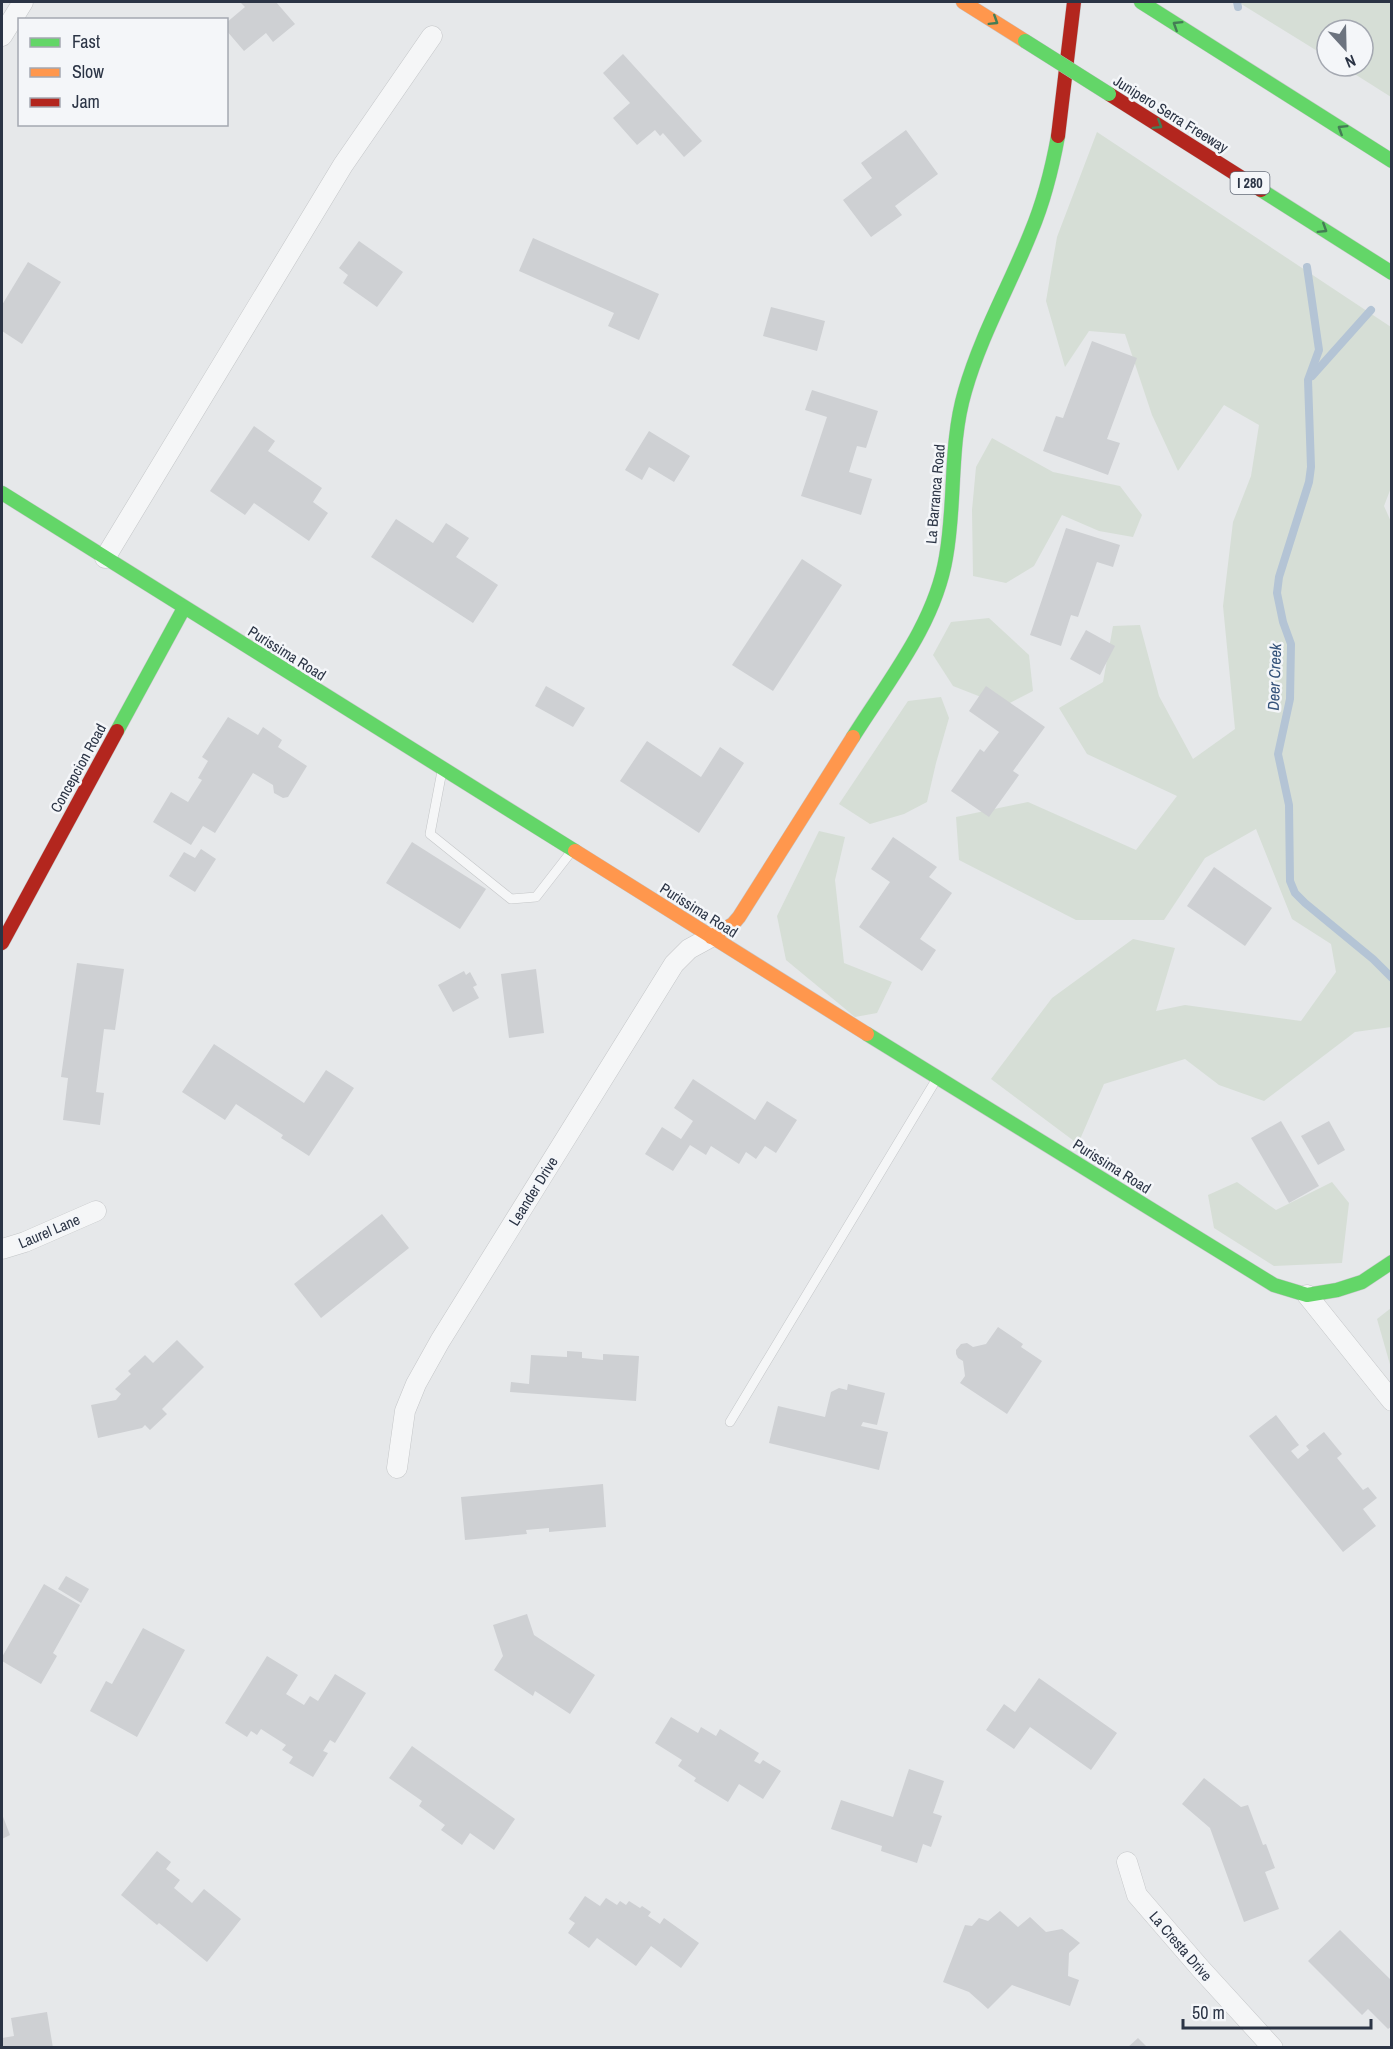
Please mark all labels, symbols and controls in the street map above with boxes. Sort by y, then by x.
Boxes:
one-way arrow [987,14,998,25]
legend [18,18,228,126]
north arrow [1315,18,1375,78]
one-way arrow [1173,21,1184,32]
text: Fast [72,29,100,54]
text: N [1342,50,1359,74]
text: Slow [72,59,104,84]
street label: Junipero Serra Freeway [1109,70,1233,158]
text: Jam [72,89,100,114]
one-way arrow [1151,118,1162,129]
one-way arrow [1338,125,1348,137]
road number: I 280 [1230,172,1270,194]
one-way arrow [1317,222,1327,234]
street label: La Barranca Road [920,443,950,545]
street label: Purissima Road [244,621,330,685]
water label: Deer Creek [1262,643,1286,711]
street label: Concepcion Road [45,720,111,816]
street label: Purissima Road [656,878,742,942]
street label: Purissima Road [1069,1134,1155,1198]
street label: Leander Drive [503,1152,563,1230]
street label: Laurel Lane [15,1209,83,1253]
street label: La Cresta Drive [1145,1907,1217,1986]
scale bar [1183,1992,1370,2030]
text: 50 m [1192,2000,1225,2025]

